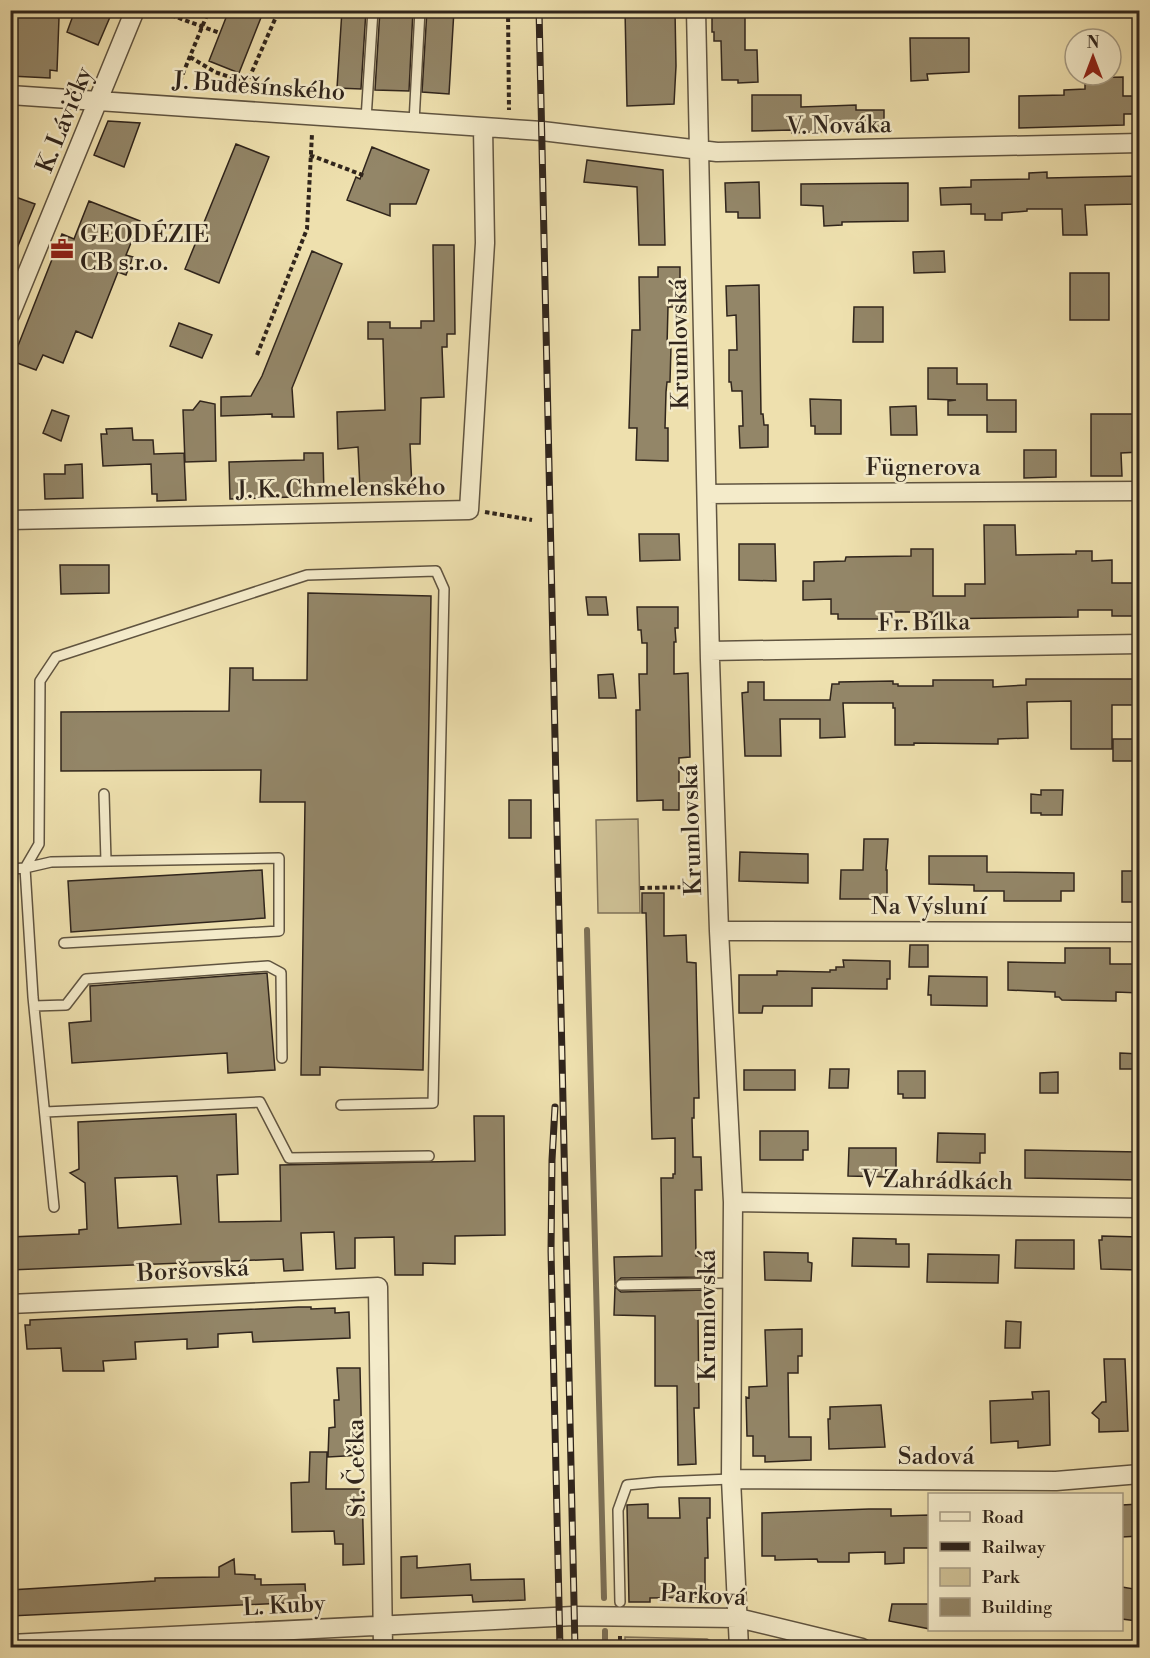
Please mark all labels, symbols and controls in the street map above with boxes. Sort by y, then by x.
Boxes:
north arrow [1063,27,1123,87]
text: N [1087,33,1100,53]
street label: K. Lávičky [30,62,100,177]
street label: J. Buděšínského [171,66,346,108]
street label: V. Nováka [785,110,893,142]
place label: GEODÉZIE CB s.r.o. [80,219,209,278]
office icon: GEODÉZIE CB s.r.o. [49,236,75,262]
street label: Krumlovská [664,277,696,410]
street label: Fügnerova [865,453,981,483]
street label: J. K. Chmelenského [235,472,446,506]
street label: Fr. Bílka [877,607,971,639]
street label: Krumlovská [675,763,709,896]
street label: Na Výsluní [871,892,988,922]
street label: V Zahrádkách [860,1165,1013,1197]
street label: Krumlovská [693,1249,723,1381]
street label: Boršovská [135,1253,251,1289]
street label: St. Čečka [339,1417,373,1518]
street label: Sadová [898,1442,975,1472]
legend [928,1493,1123,1631]
text: Road [982,1506,1025,1529]
text: Railway [982,1536,1046,1559]
text: Park [982,1566,1021,1589]
street label: Parková [659,1579,748,1613]
street label: L. Kuby [242,1589,326,1623]
text: Building [981,1596,1053,1619]

